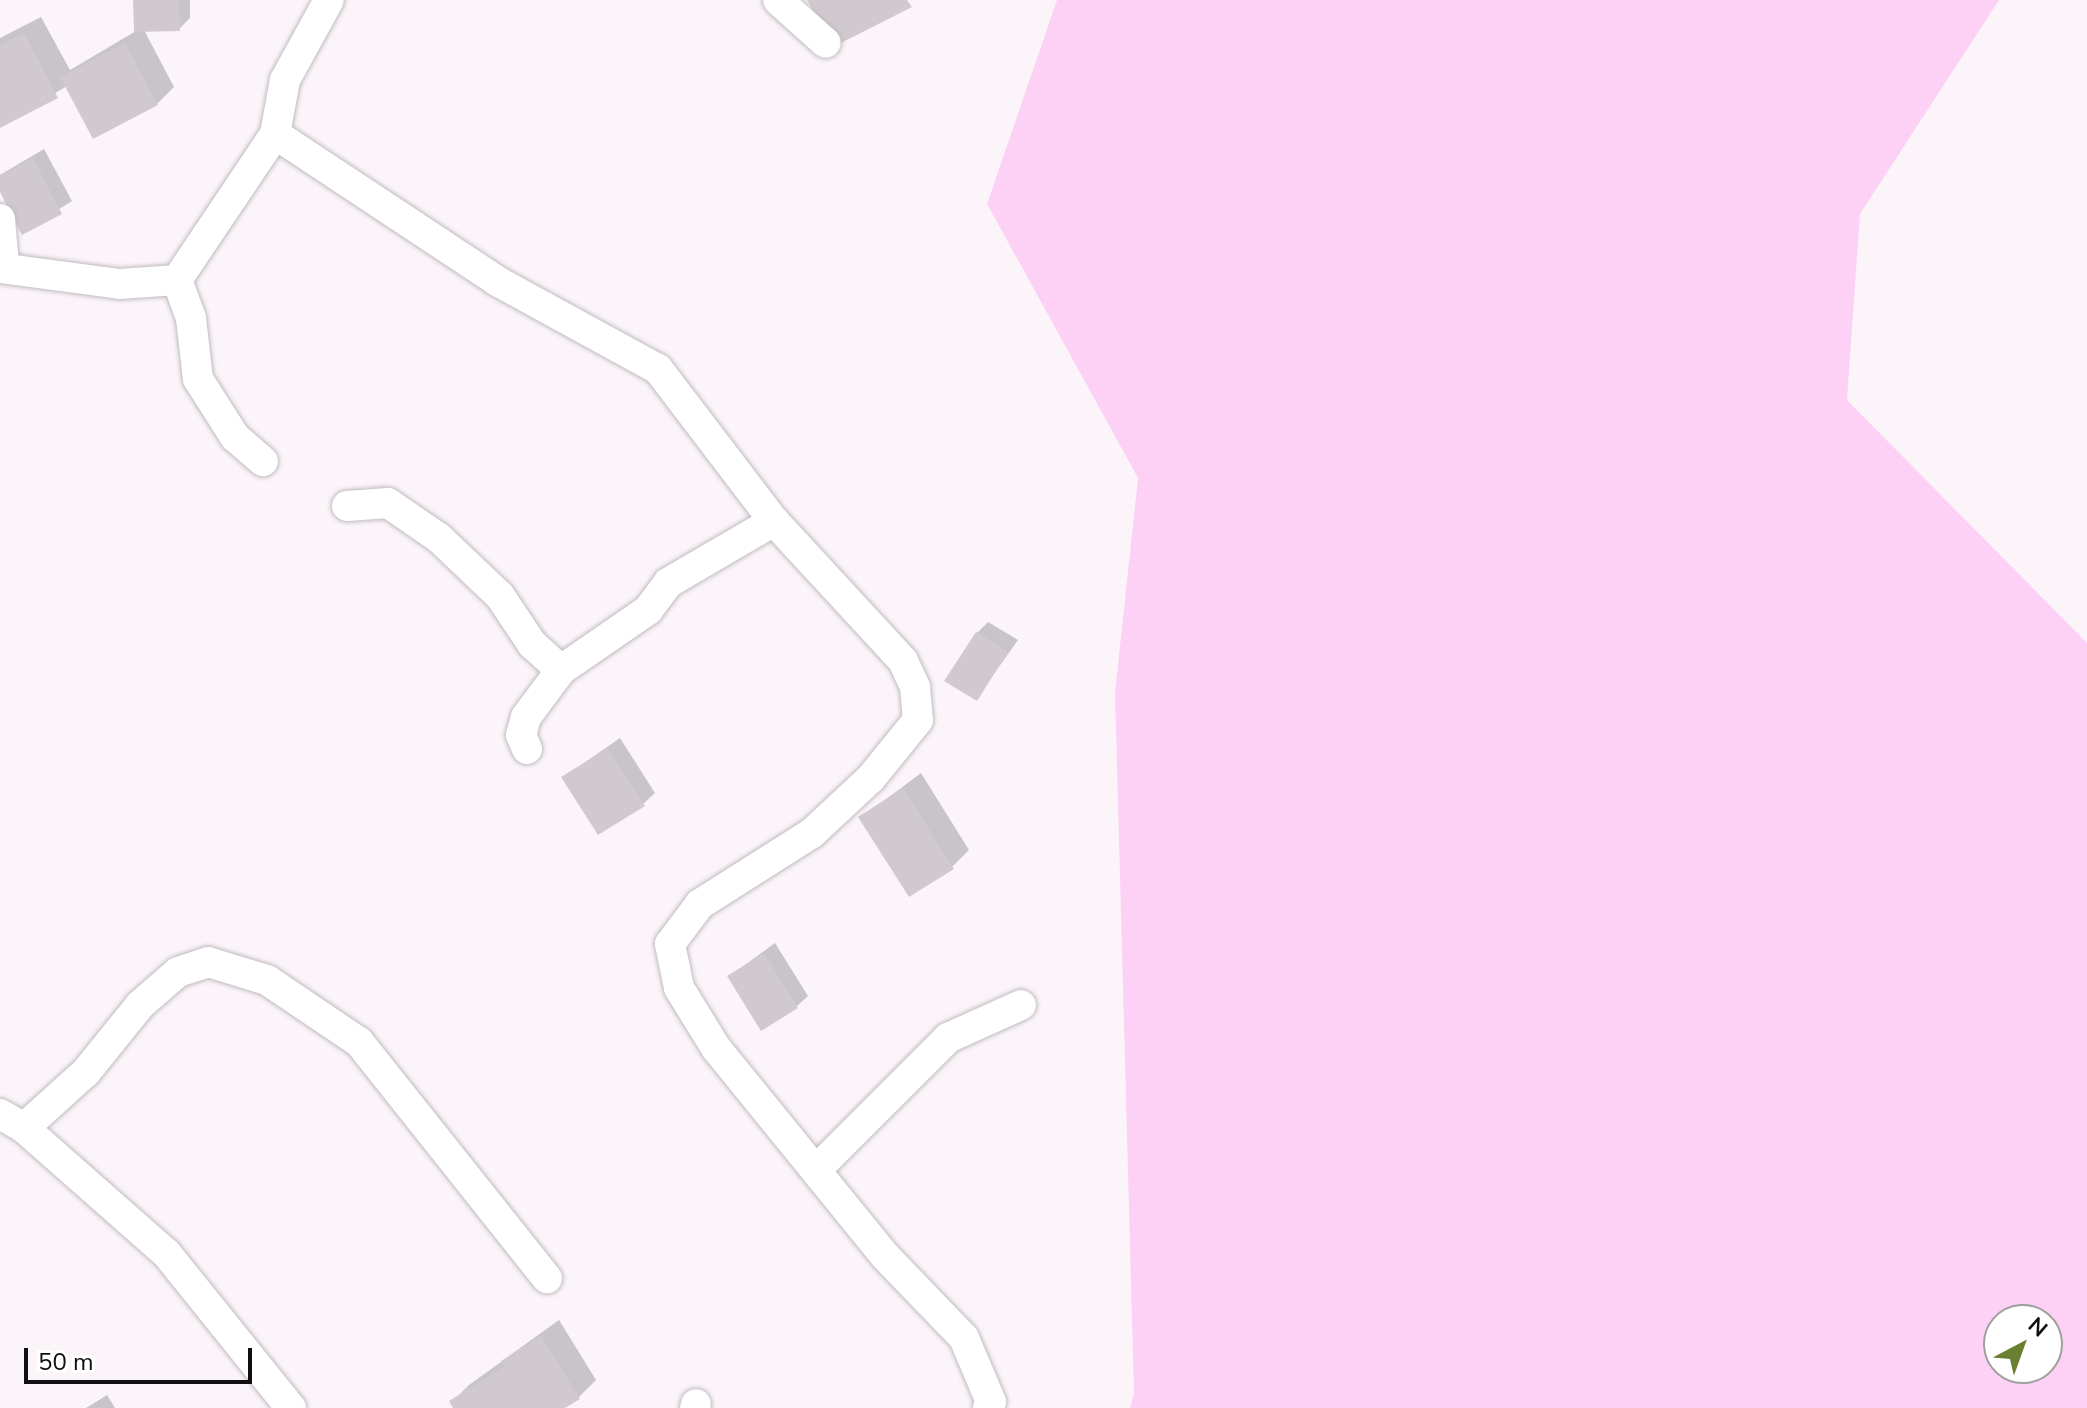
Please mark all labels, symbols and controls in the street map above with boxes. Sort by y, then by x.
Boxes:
north arrow [1983,1304,2063,1384]
text: N [2021,1311,2053,1344]
scale bar [28,1332,256,1382]
text: 50 m [38,1346,94,1378]

